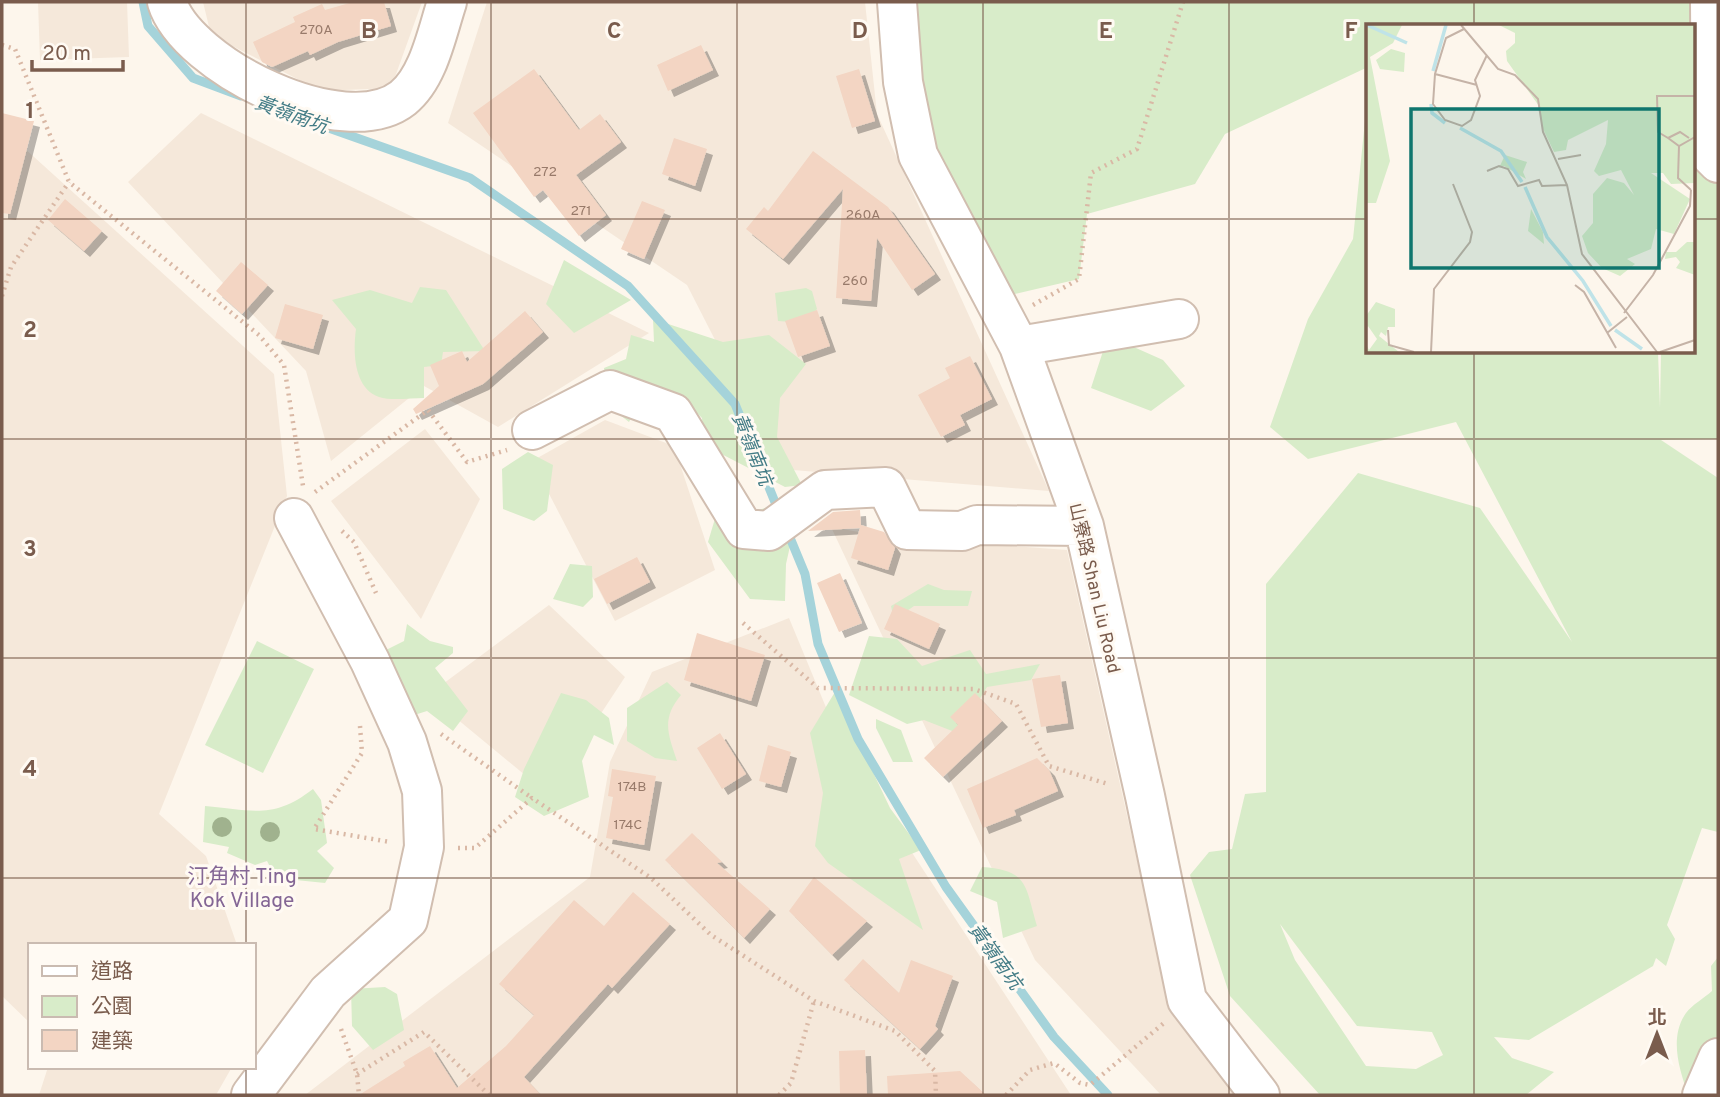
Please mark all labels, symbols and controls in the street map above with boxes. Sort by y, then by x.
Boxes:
text: B [361,18,377,47]
text: C [607,18,621,47]
text: D [852,18,868,47]
text: E [1099,18,1113,47]
text: F [1344,18,1358,47]
house number: 270A [299,22,333,39]
inset map [1366,24,1696,354]
scale bar [32,28,122,72]
text: 20 m [42,41,91,68]
water label: 黃嶺南坑 [251,92,334,141]
text: 1 [25,98,35,127]
house number: 272 [533,164,557,181]
house number: 271 [570,203,592,220]
house number: 260A [846,207,881,224]
house number: 260 [842,273,868,290]
text: 2 [23,317,37,346]
water label: 黃嶺南坑 [726,410,778,492]
street label: 山寮路 Shan Liu Road [1063,501,1124,676]
text: 3 [23,536,37,565]
text: 4 [23,756,37,785]
house number: 174B [618,779,646,796]
house number: 174C [614,817,642,834]
district label: 汀角村 Ting Kok Village [187,864,297,915]
water label: 黃嶺南坑 [962,919,1028,997]
legend [28,943,256,1069]
text: 道路 [91,959,133,986]
text: 公園 [91,994,133,1021]
north arrow [1622,999,1692,1069]
text: 北 [1647,1007,1667,1031]
text: 建築 [91,1029,133,1056]

